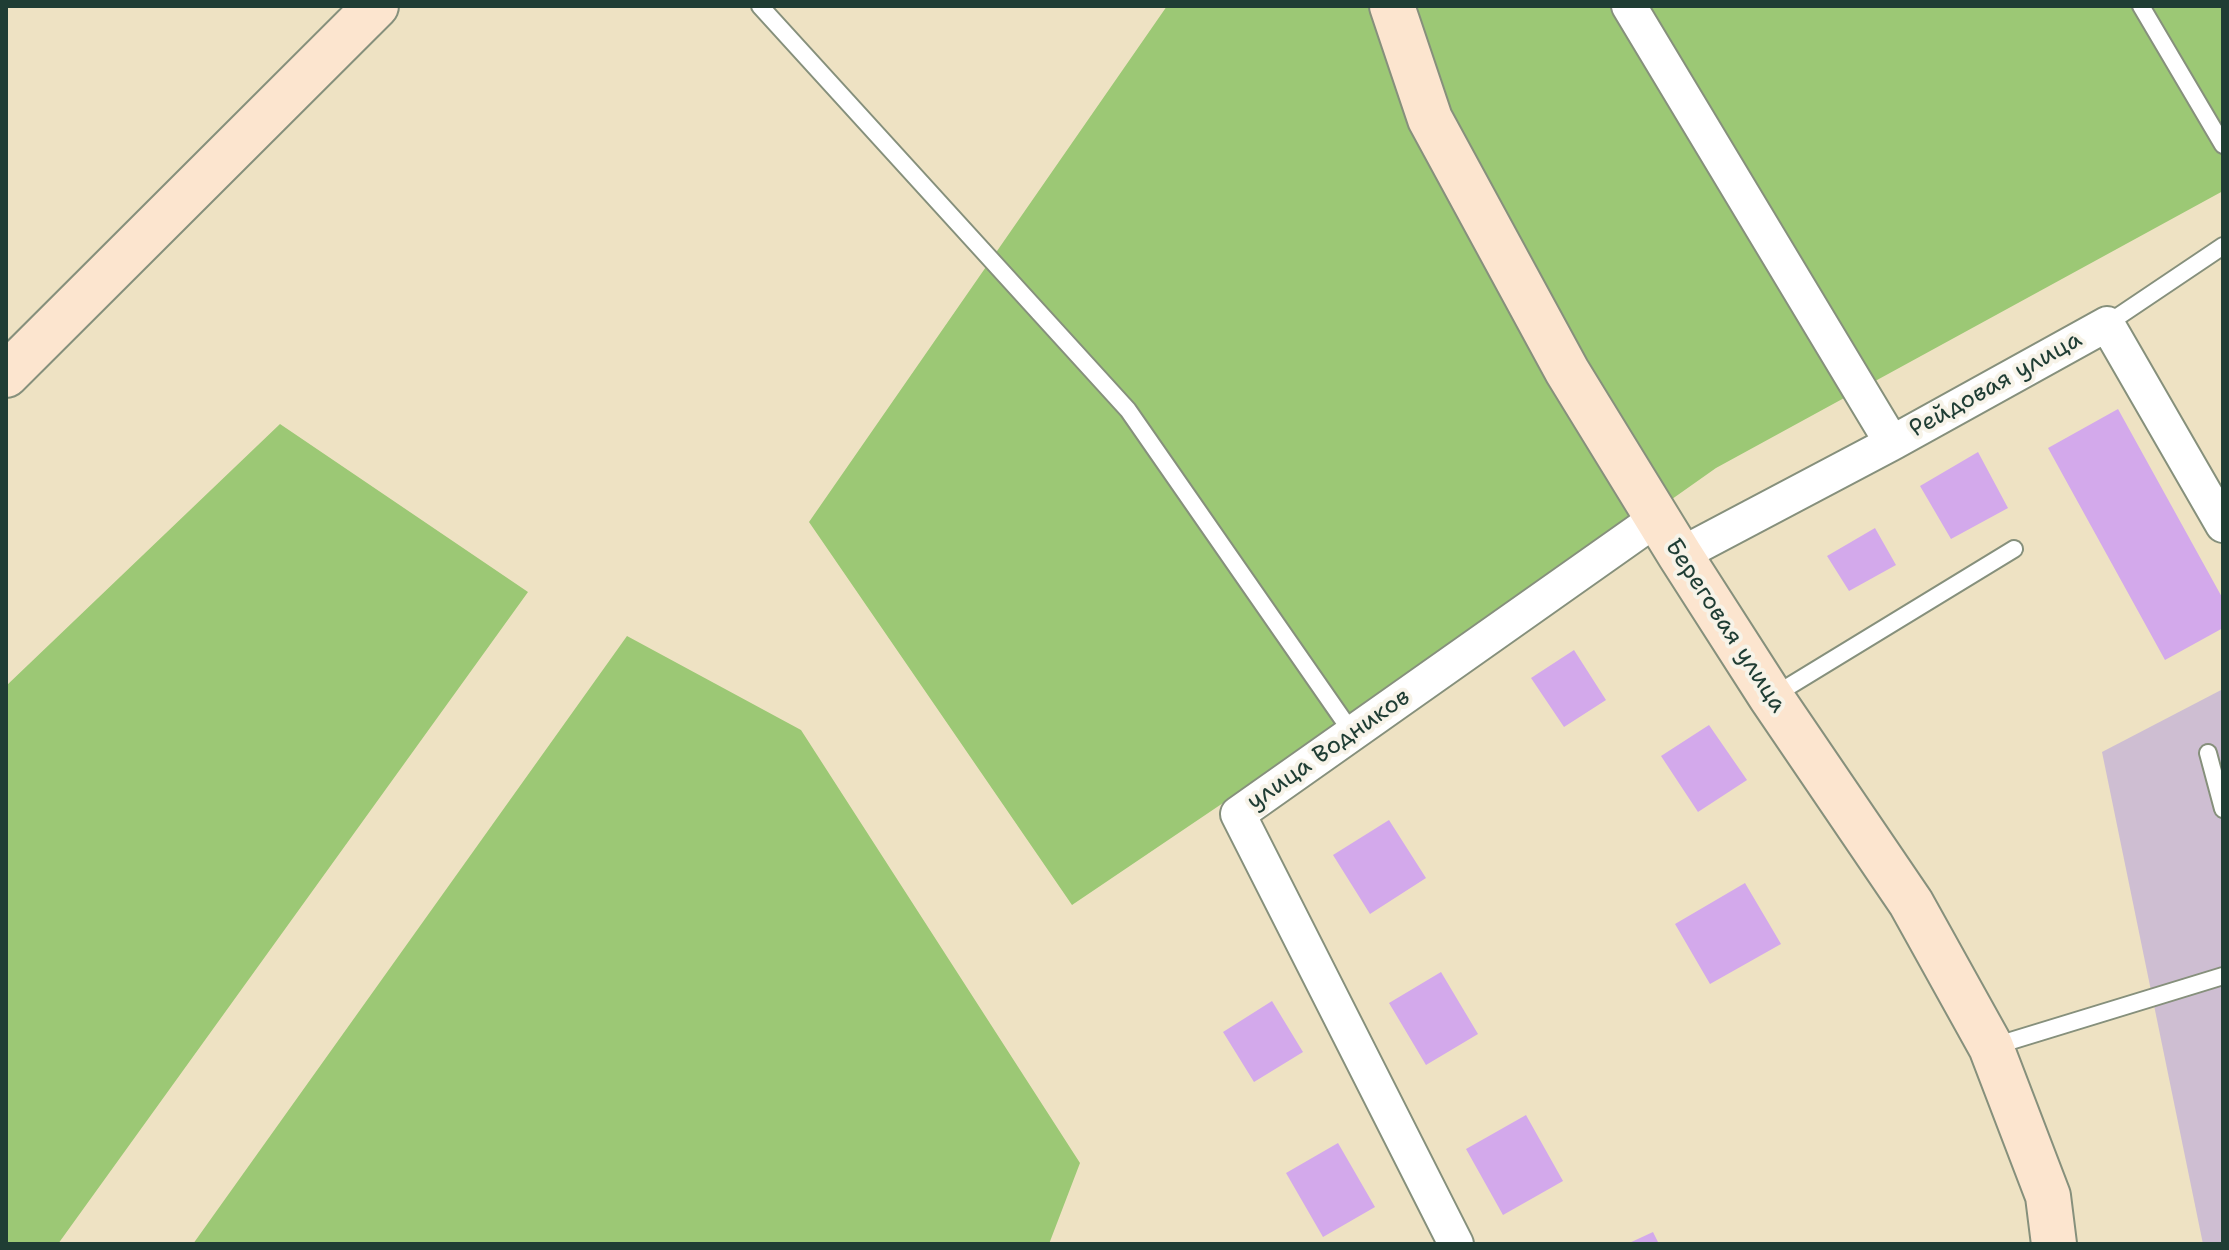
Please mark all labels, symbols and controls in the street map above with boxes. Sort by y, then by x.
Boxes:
street label: Рейдовая улица [1905,326,2087,444]
street label: Береговая улица [1658,534,1792,718]
street label: улица Водников [1242,683,1416,817]

